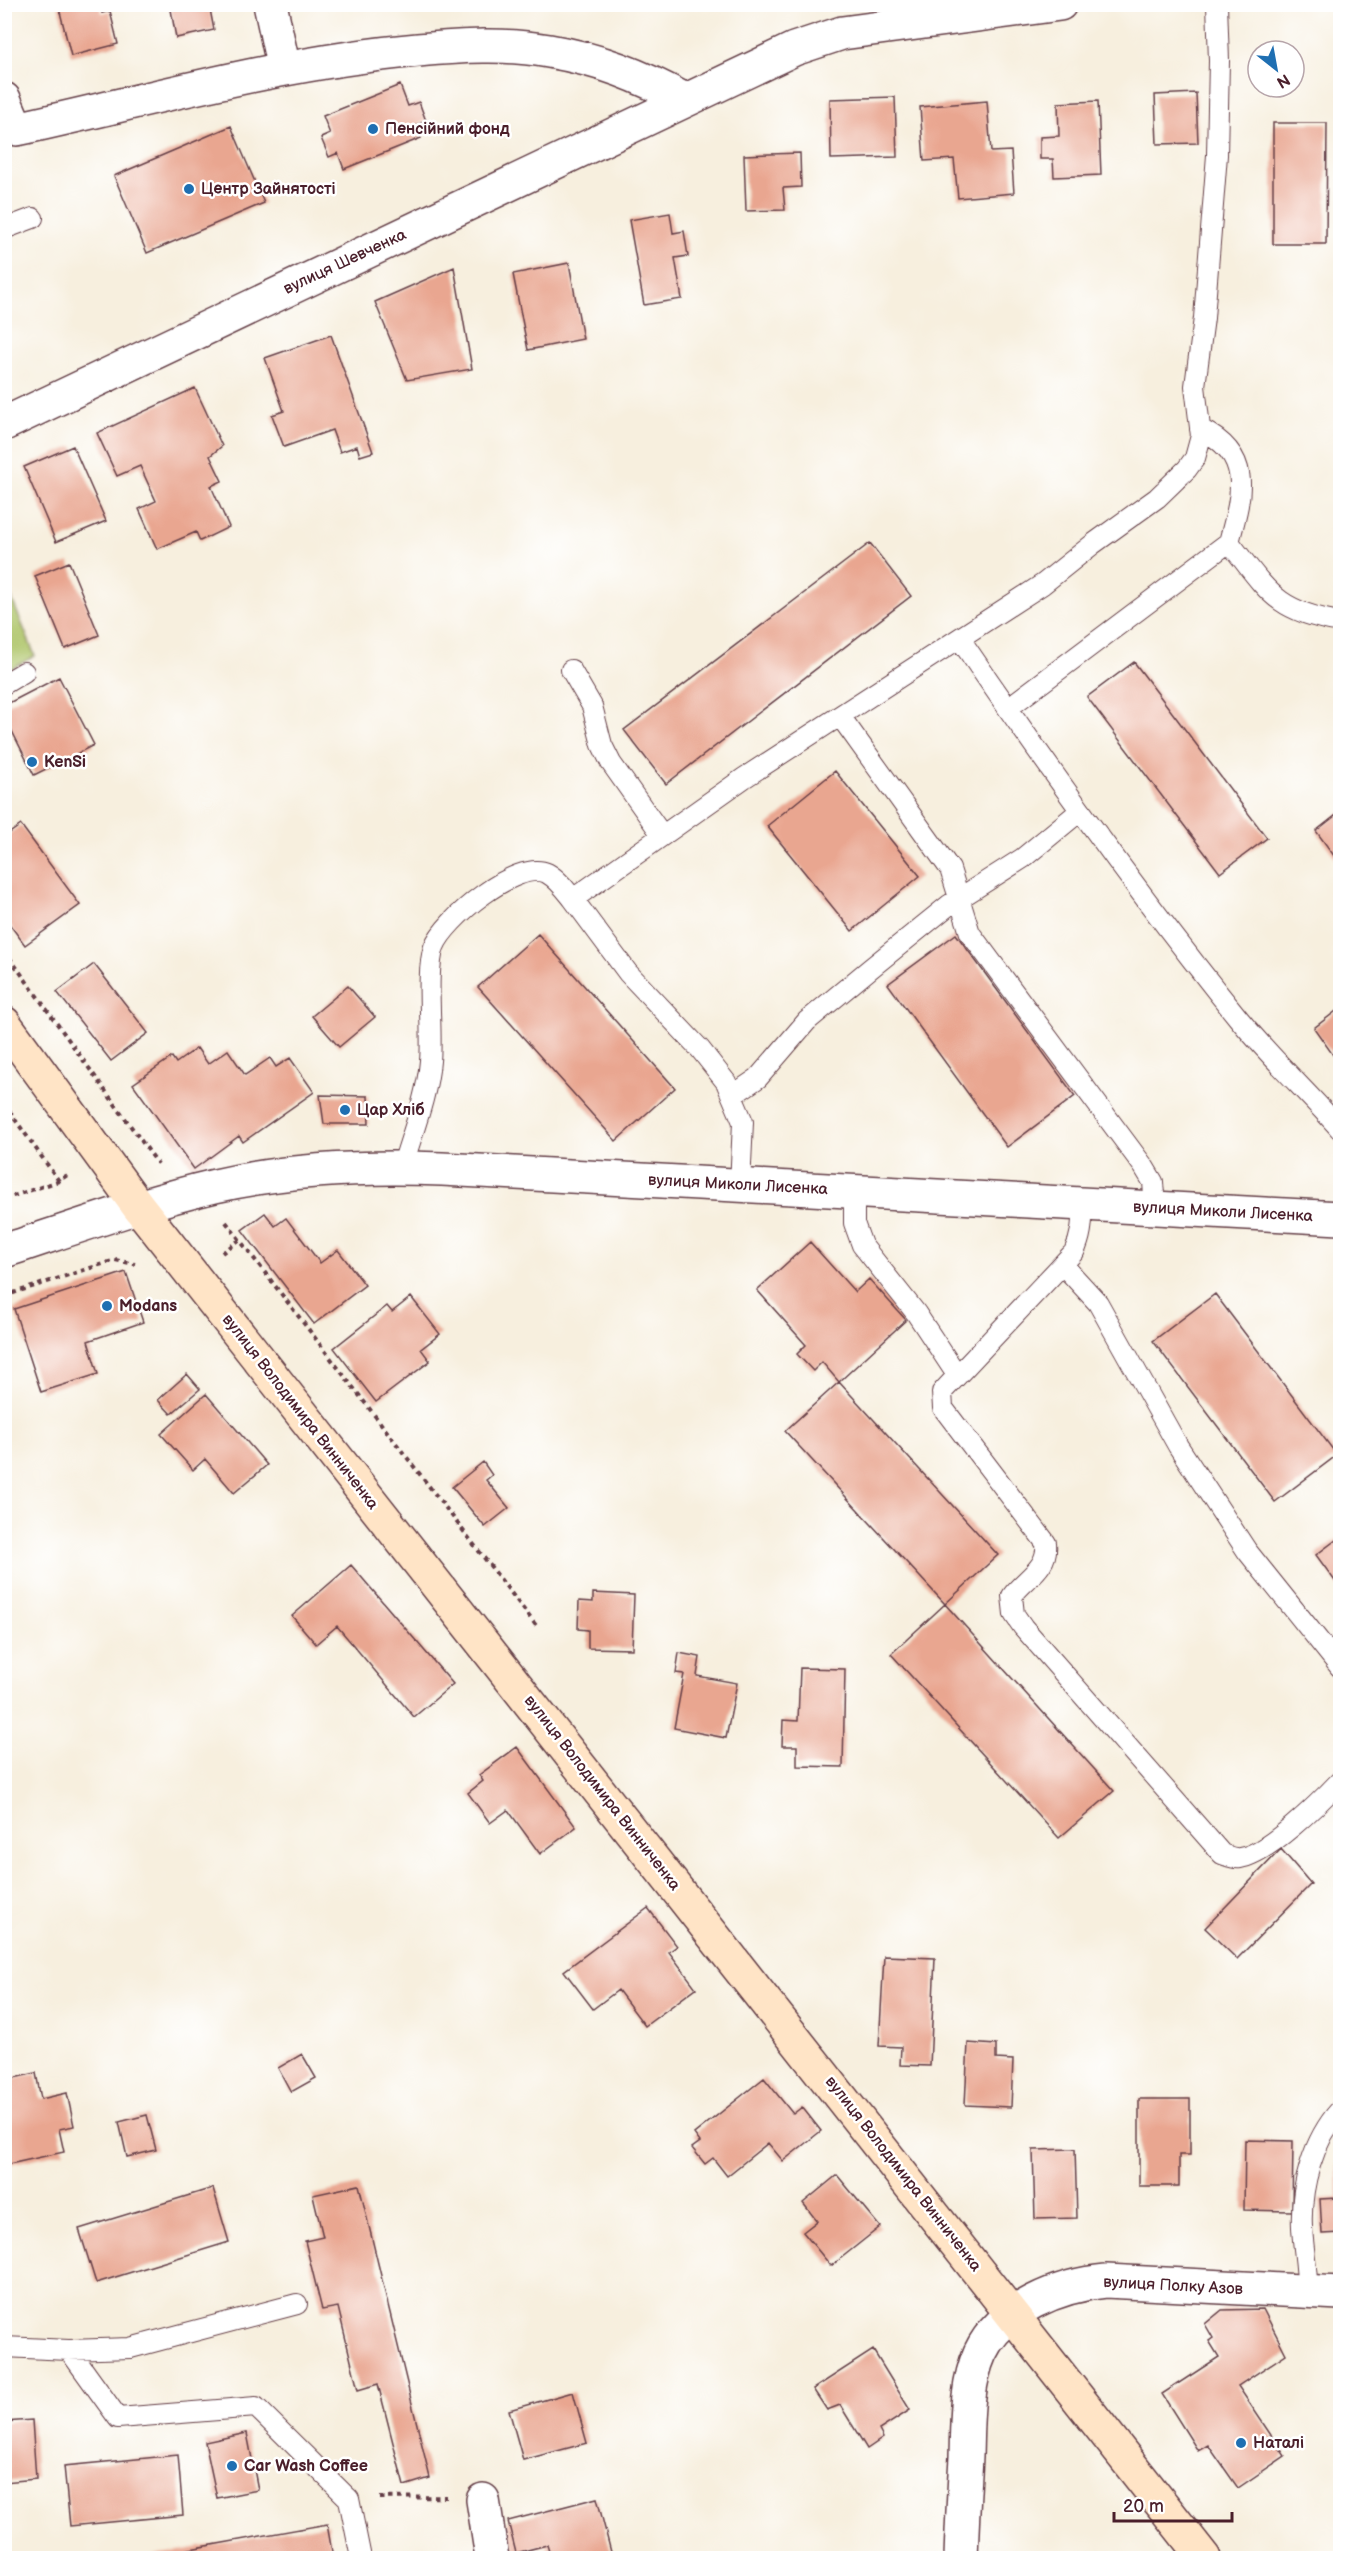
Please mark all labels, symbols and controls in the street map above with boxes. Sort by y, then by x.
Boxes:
north arrow [1246,39,1306,99]
text: N [1273,69,1293,92]
place label: Пенсійний фонд [385,120,510,139]
marker: Пенсійний фонд [366,122,380,136]
place label: Центр Зайнятості [201,180,336,199]
marker: Центр Зайнятості [182,182,196,196]
street label: вулиця Шевченка [281,225,410,299]
place label: KenSi [44,753,86,772]
marker: KenSi [25,755,39,769]
place label: Цар Хліб [357,1101,425,1120]
marker: Цар Хліб [338,1103,352,1117]
street label: вулиця Миколи Лисенка [648,1171,829,1199]
street label: вулиця Миколи Лисенка [1133,1198,1314,1226]
place label: Modans [119,1297,177,1316]
marker: Modans [100,1299,114,1313]
street label: вулиця Володимира Винниченка [218,1311,383,1514]
street label: вулиця Володимира Винниченка [520,1692,685,1895]
street label: вулиця Володимира Винниченка [821,2073,986,2276]
street label: вулиця Полку Азов [1103,2273,1244,2299]
place label: Наталі [1253,2434,1304,2453]
marker: Наталі [1234,2436,1248,2450]
place label: Car Wash Coffee [244,2457,368,2476]
marker: Car Wash Coffee [225,2459,239,2473]
scale bar [1114,2485,1232,2523]
text: 20 m [1123,2496,1164,2517]

